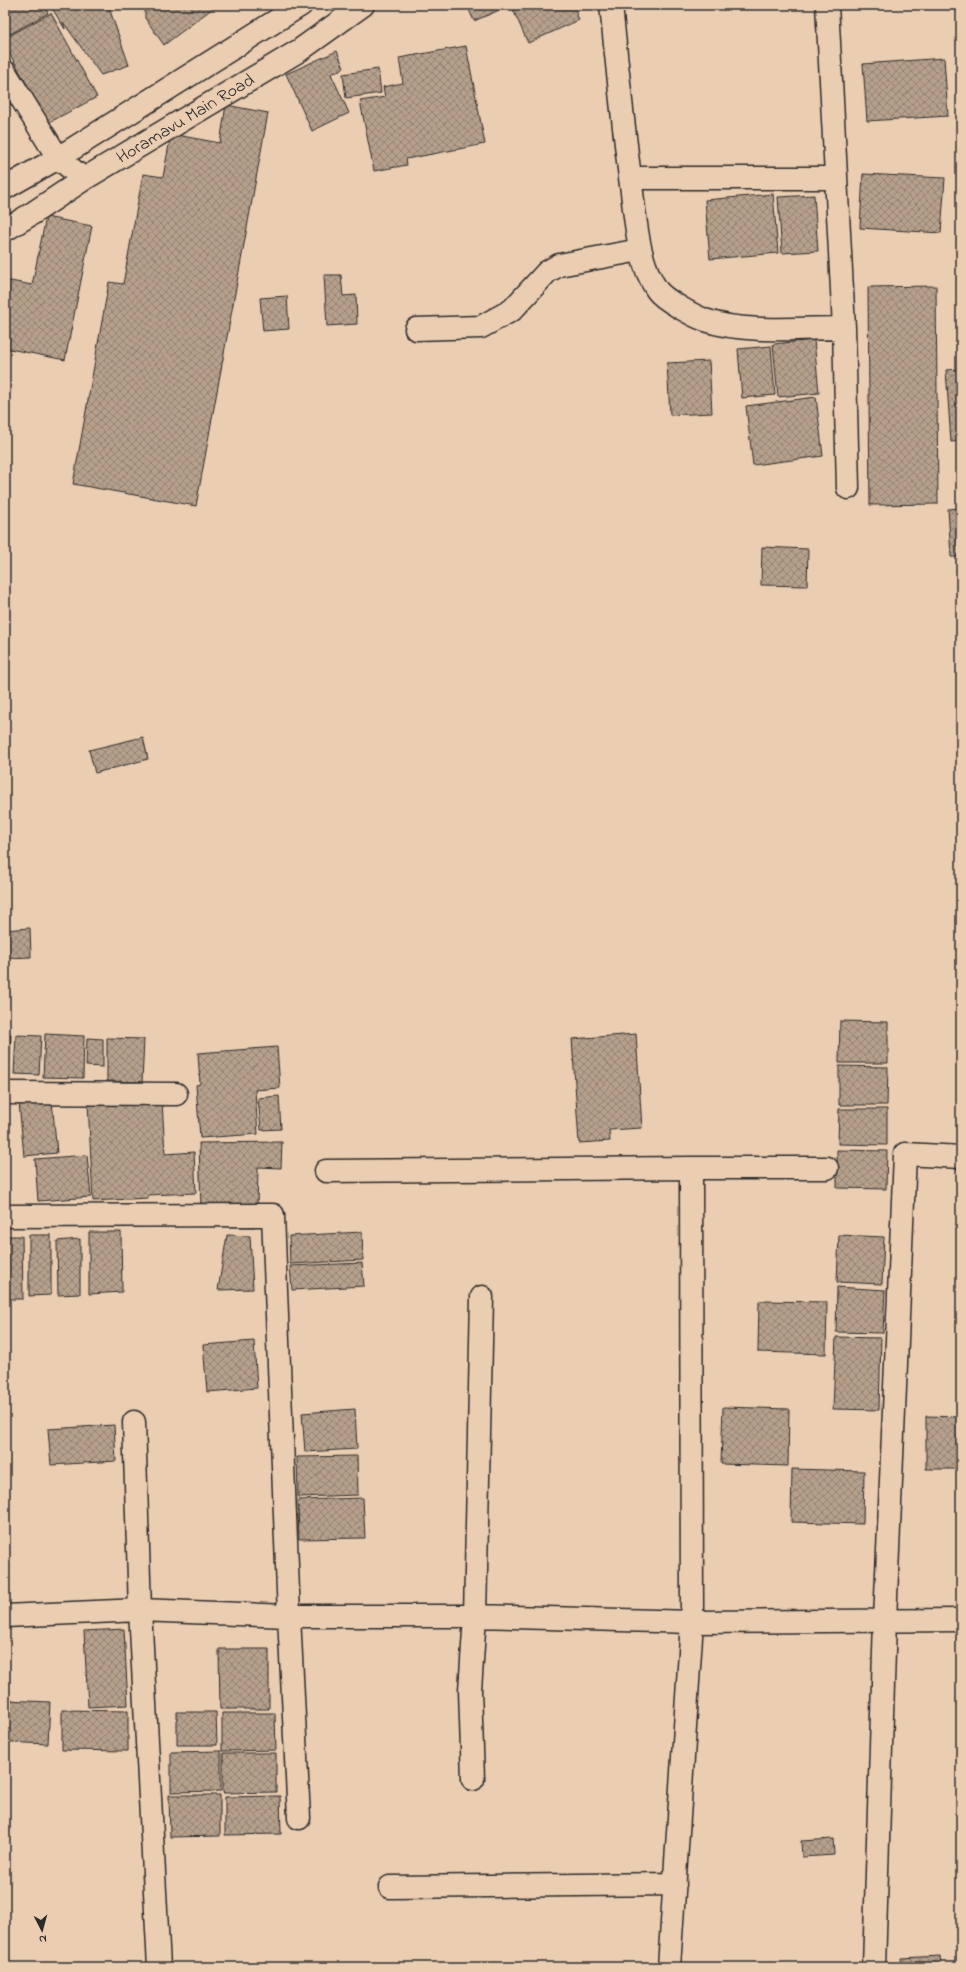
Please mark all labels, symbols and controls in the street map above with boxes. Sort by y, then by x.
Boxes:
street label: Horamavu Main Road [112,68,260,171]
north arrow [22,1910,62,1950]
text: N [38,1931,47,1947]

